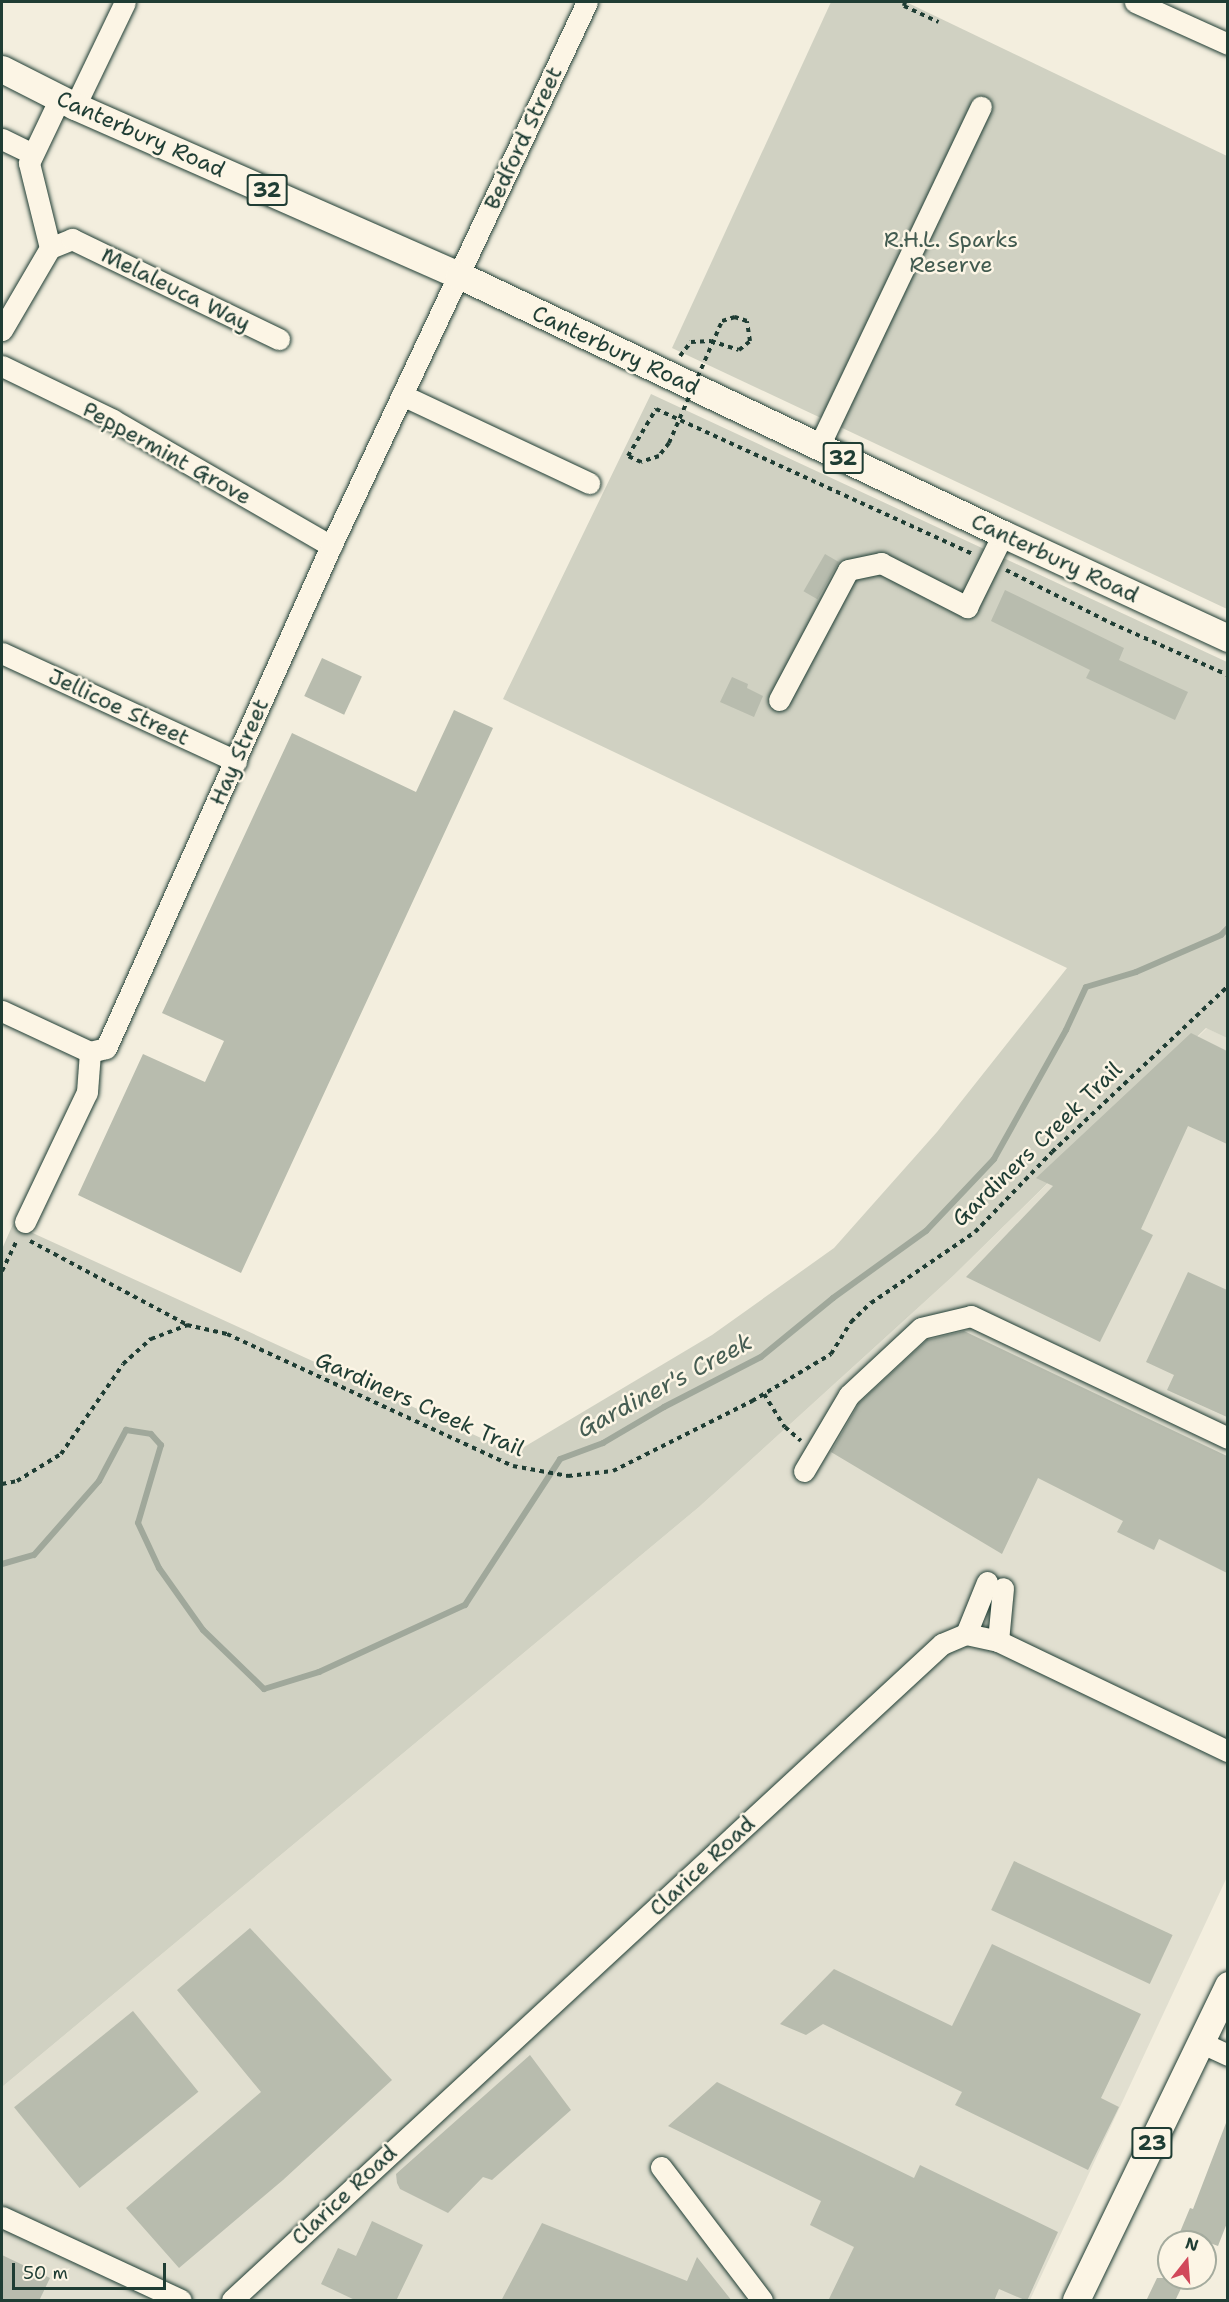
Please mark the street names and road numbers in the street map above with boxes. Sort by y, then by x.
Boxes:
street label: Bedford Street [478,62,568,214]
street label: Canterbury Road [53,85,229,183]
road number: 32 [246,172,288,208]
street label: Melaleuca Way [97,241,255,337]
street label: Canterbury Road [528,300,704,400]
street label: Peppermint Grove [78,396,256,510]
road number: 32 [822,440,864,476]
street label: Canterbury Road [967,508,1143,608]
street label: Jellicoe Street [44,663,194,751]
street label: Hay Street [204,695,274,809]
street label: Gardiners Creek Trail [947,1056,1127,1232]
street label: Gardiners Creek Trail [311,1346,529,1462]
street label: Clarice Road [644,1810,760,1922]
road number: 23 [1131,2125,1173,2161]
street label: Clarice Road [286,2139,402,2251]

